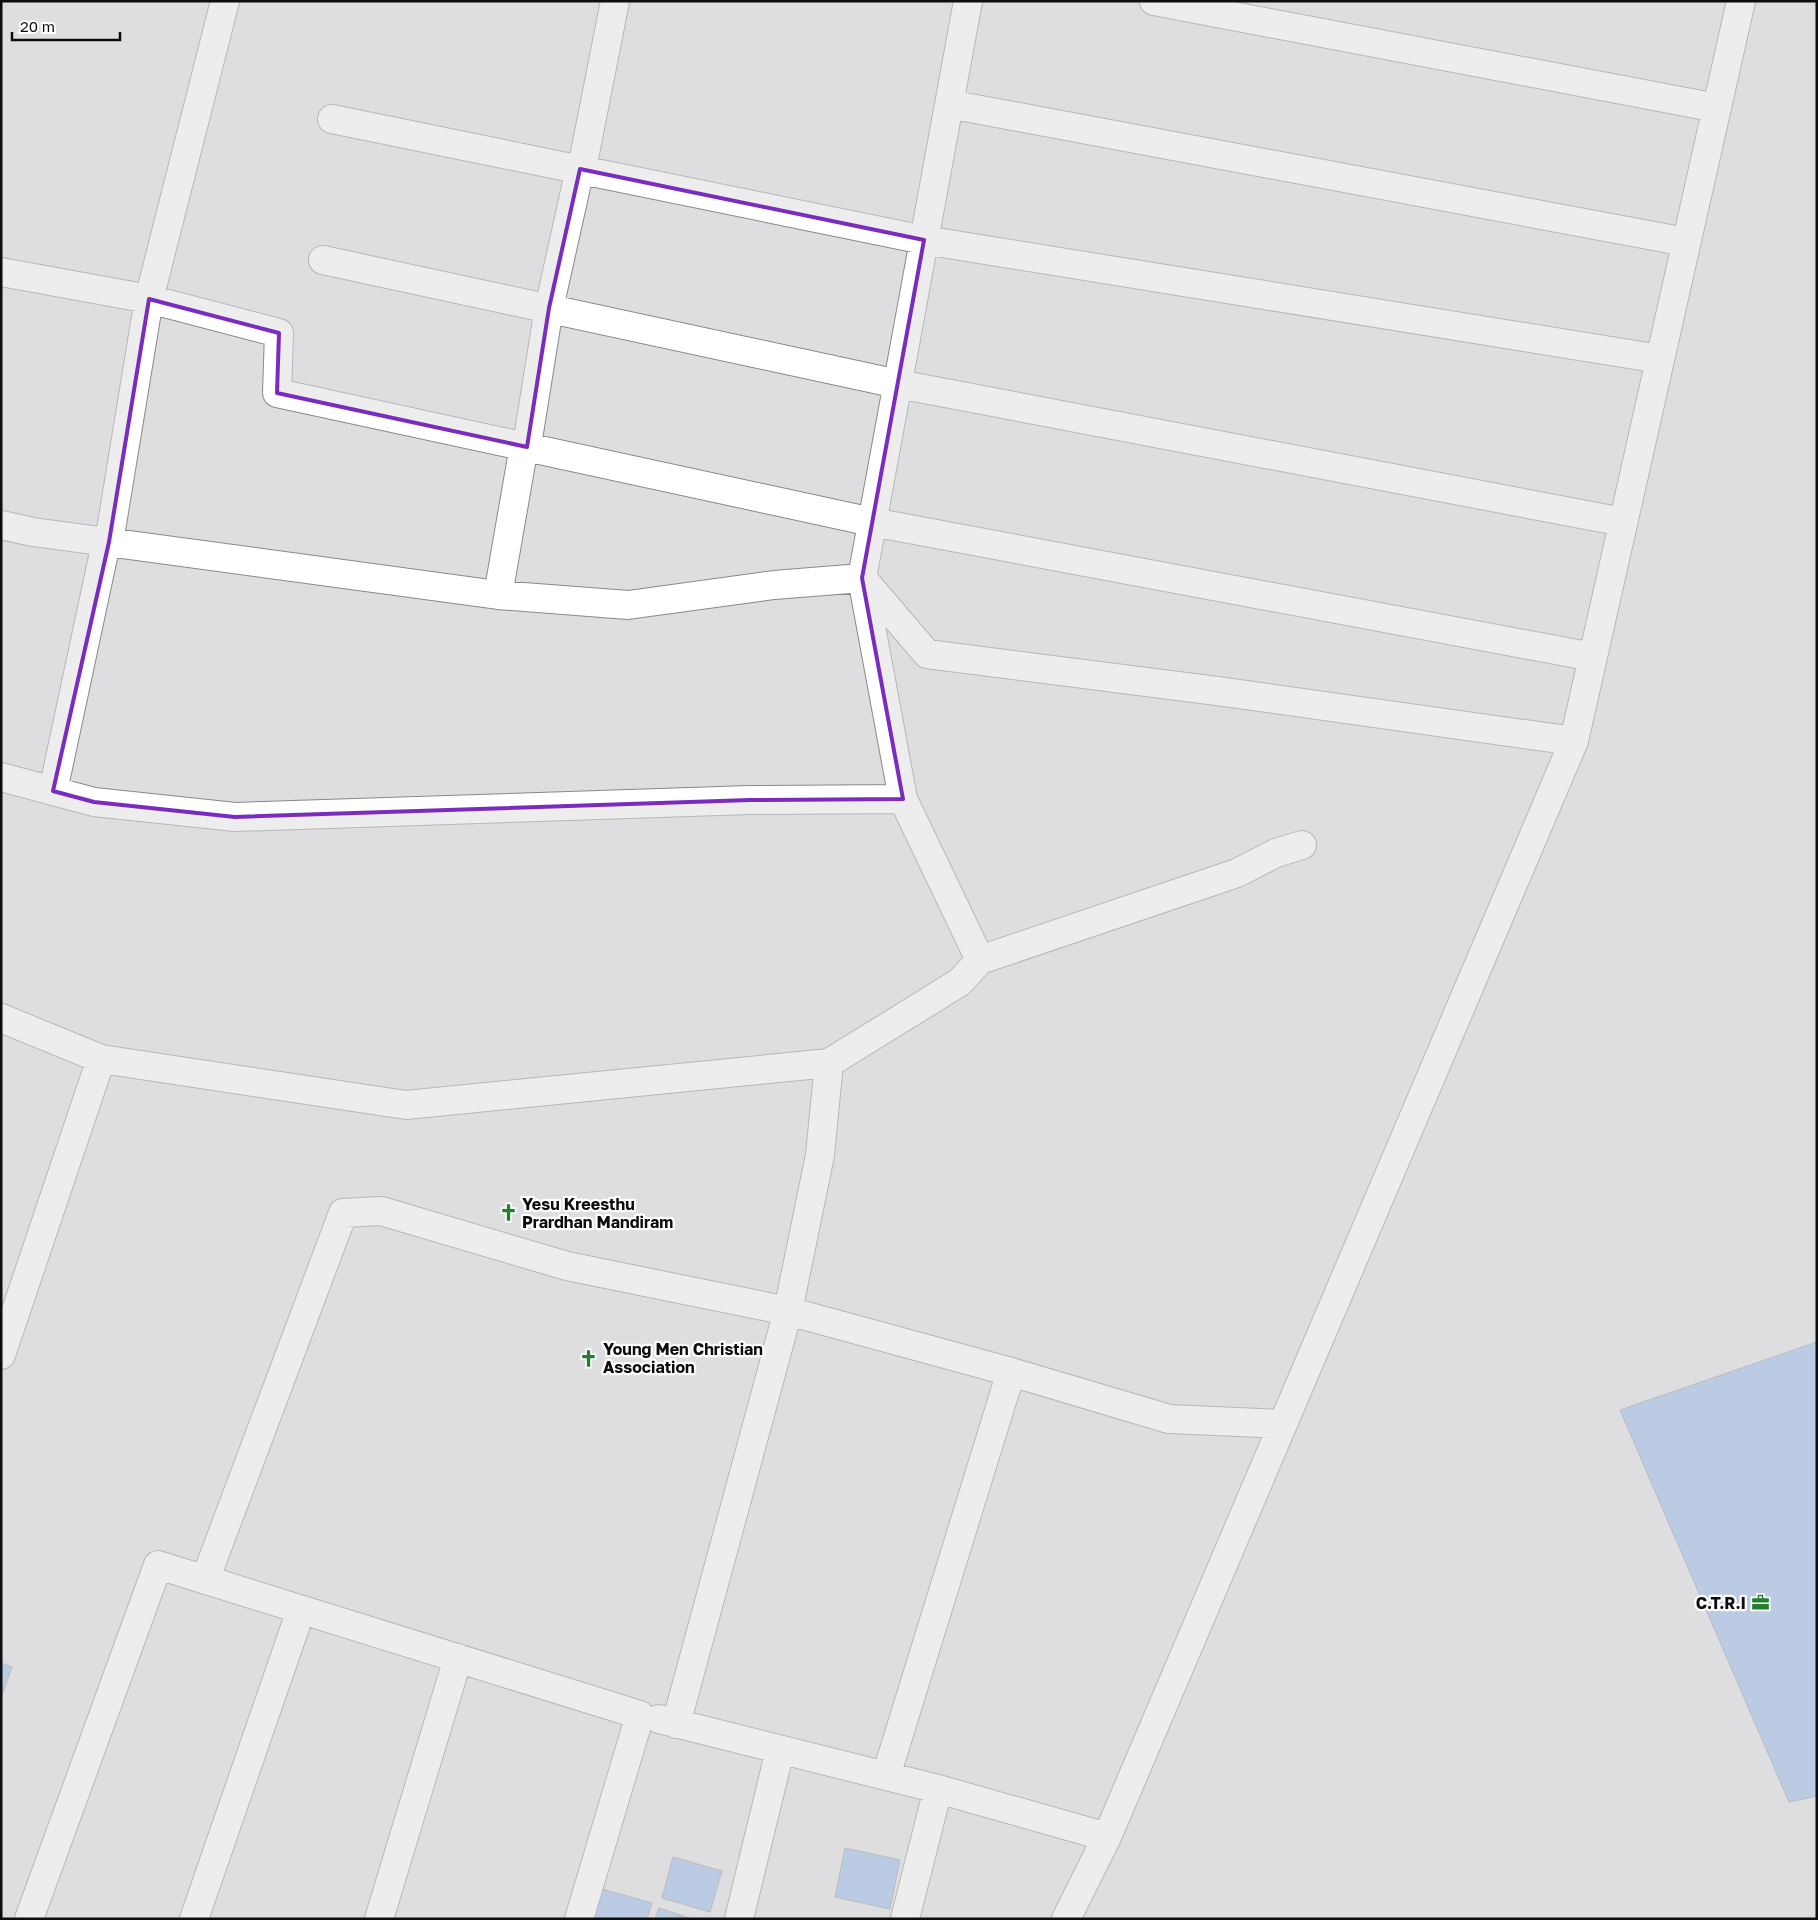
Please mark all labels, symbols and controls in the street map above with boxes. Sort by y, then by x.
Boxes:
scale bar [12,10,120,42]
text: 20 m [20,17,55,35]
place label: Yesu Kreesthu Prardhan Mandiram [522,1194,673,1232]
church icon: Yesu Kreesthu Prardhan Mandiram [498,1203,518,1223]
place label: Young Men Christian Association [603,1339,763,1377]
church icon: Young Men Christian Association [579,1348,599,1368]
place label: C.T.R.I [1696,1593,1746,1613]
office icon: C.T.R.I [1750,1593,1770,1613]

